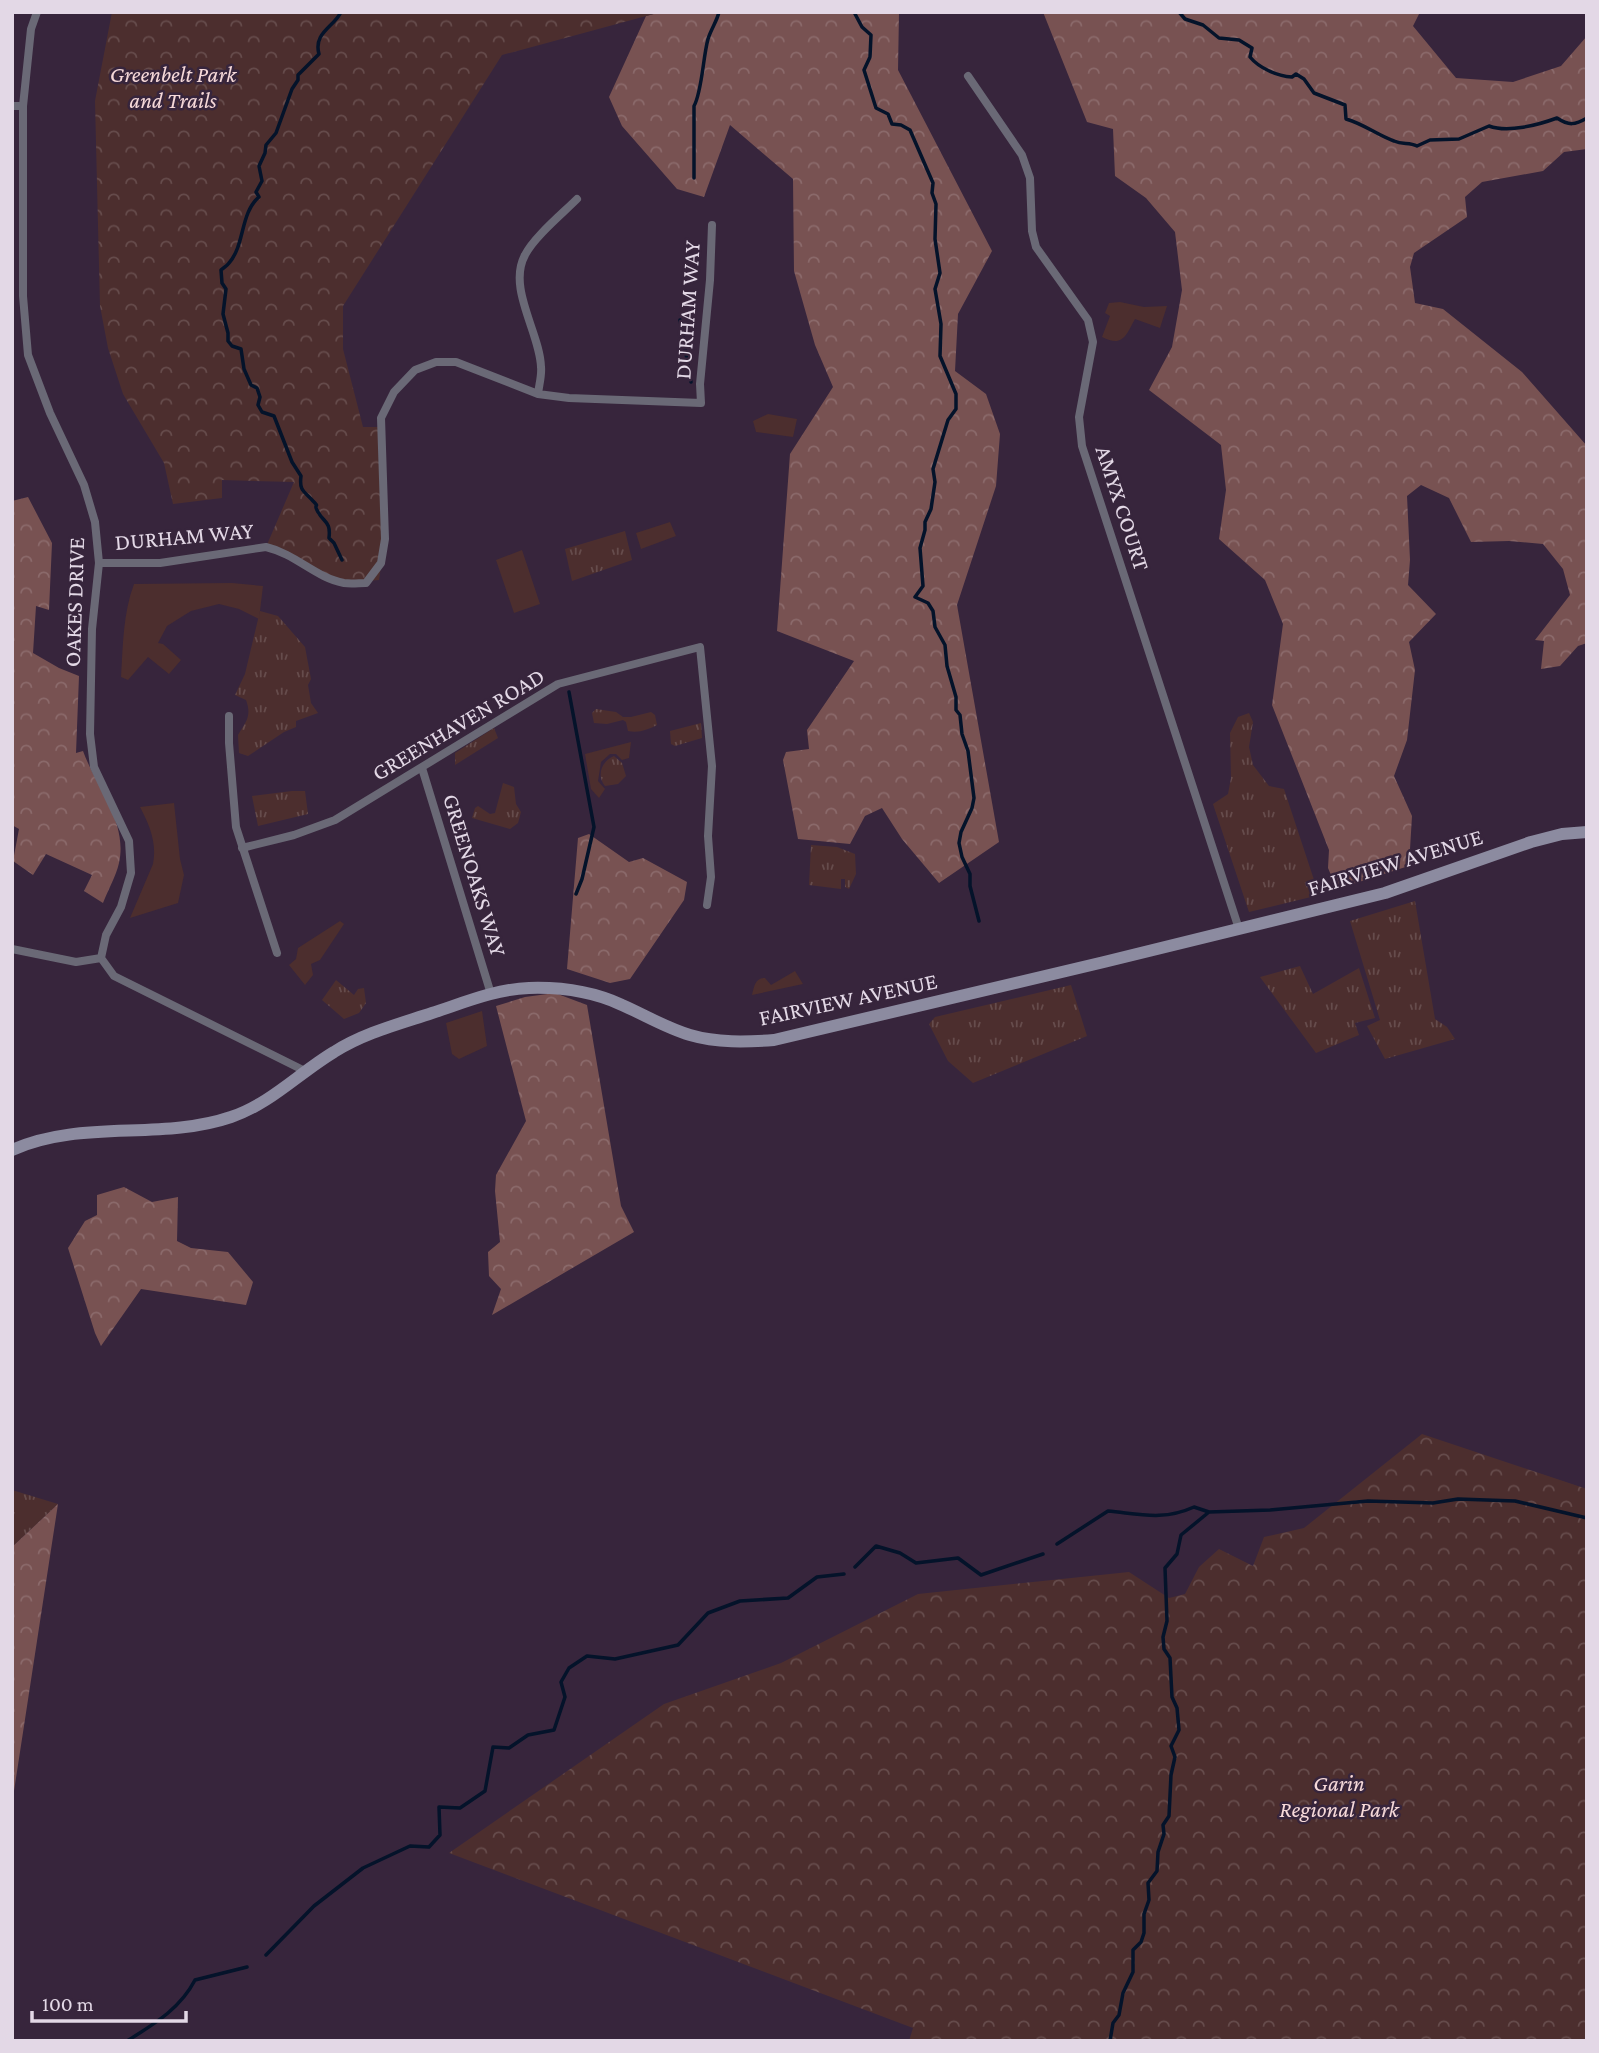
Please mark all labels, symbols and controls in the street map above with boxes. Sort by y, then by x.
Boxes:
park label: Greenbelt Park and Trails [110,61,237,113]
street label: DURHAM WAY [669,239,705,380]
street label: AMYX COURT [1091,442,1156,574]
street label: DURHAM WAY [114,517,255,555]
street label: OAKES DRIVE [59,537,89,667]
street label: GREENHAVEN ROAD [367,662,549,786]
street label: GREENOAKS WAY [438,791,512,960]
street label: FAIRVIEW AVENUE [1304,823,1486,901]
street label: FAIRVIEW AVENUE [756,967,940,1031]
park label: Garin Regional Park [1279,1770,1400,1822]
scale bar [32,1980,186,2024]
text: 100 m [42,1992,94,2016]

